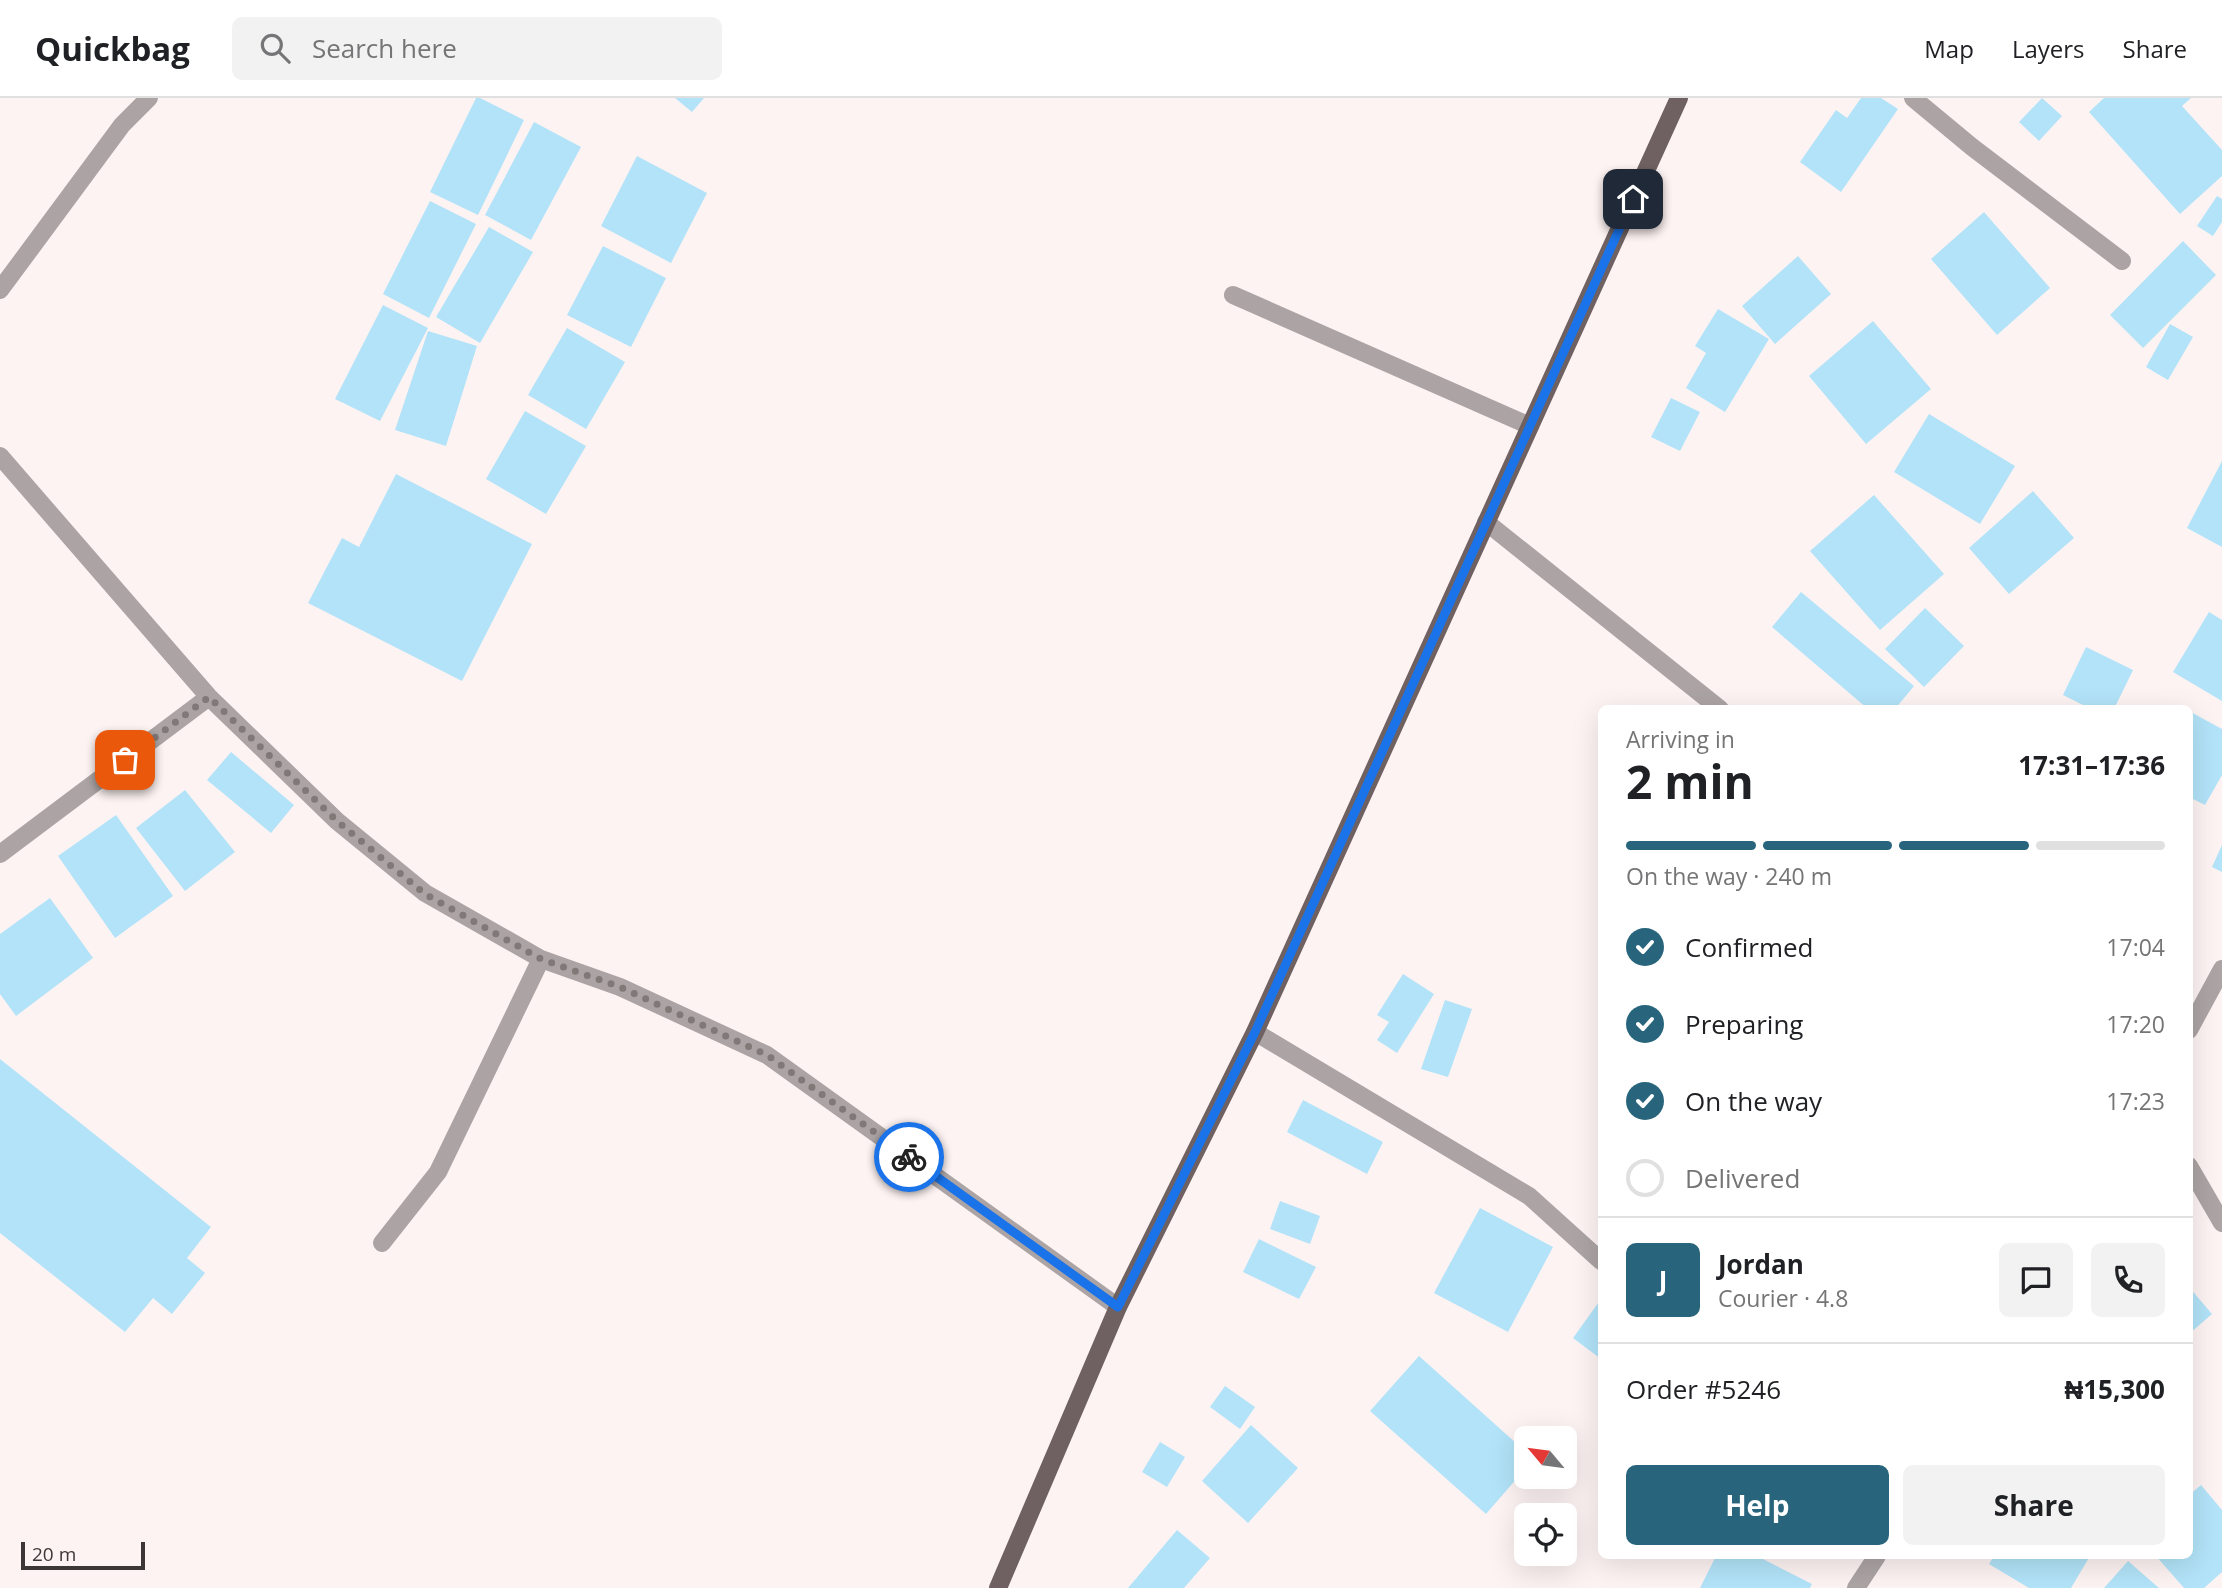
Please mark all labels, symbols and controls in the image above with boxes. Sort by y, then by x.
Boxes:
search box [232,17,722,80]
text: Quickbag [35,26,190,71]
icon: search [256,29,294,67]
text: Search here [312,30,457,66]
text: Map [1924,32,1974,65]
text: Layers [2012,32,2085,65]
text: Share [2123,32,2187,65]
pin [1603,169,1663,229]
icon: home [1614,180,1652,218]
text: Arriving in [1626,723,1735,755]
pin [95,730,155,790]
icon: bag [106,741,144,779]
text: 17:31–17:36 [2018,747,2165,783]
text: 2 min [1626,750,1754,812]
text: On the way · 240 m [1626,860,1832,892]
icon: check [1626,928,1664,966]
text: Confirmed [1685,929,1813,965]
text: 17:04 [2106,931,2165,963]
icon: check [1626,1005,1664,1043]
text: Preparing [1685,1006,1803,1042]
text: 17:20 [2106,1008,2165,1040]
icon: check [1626,1082,1664,1120]
text: On the way [1685,1083,1822,1119]
text: 17:23 [2106,1085,2165,1117]
courier [874,1122,944,1192]
icon: bike [890,1138,928,1176]
text: Delivered [1685,1160,1800,1196]
button: chat [1999,1243,2073,1317]
button: phone [2091,1243,2165,1317]
text: Jordan [1718,1246,1804,1282]
text: J [1659,1262,1667,1298]
text: Courier · 4.8 [1718,1282,1848,1314]
text: Order #5246 [1626,1371,1781,1407]
text: ₦15,300 [2064,1371,2165,1407]
north arrow [1514,1426,1577,1489]
map controls [1514,1426,1577,1566]
button: Help [1626,1465,1889,1545]
button: Share [1903,1465,2165,1545]
button: locate [1514,1503,1577,1566]
scale bar [21,1539,145,1571]
text: 20 m [32,1541,76,1567]

